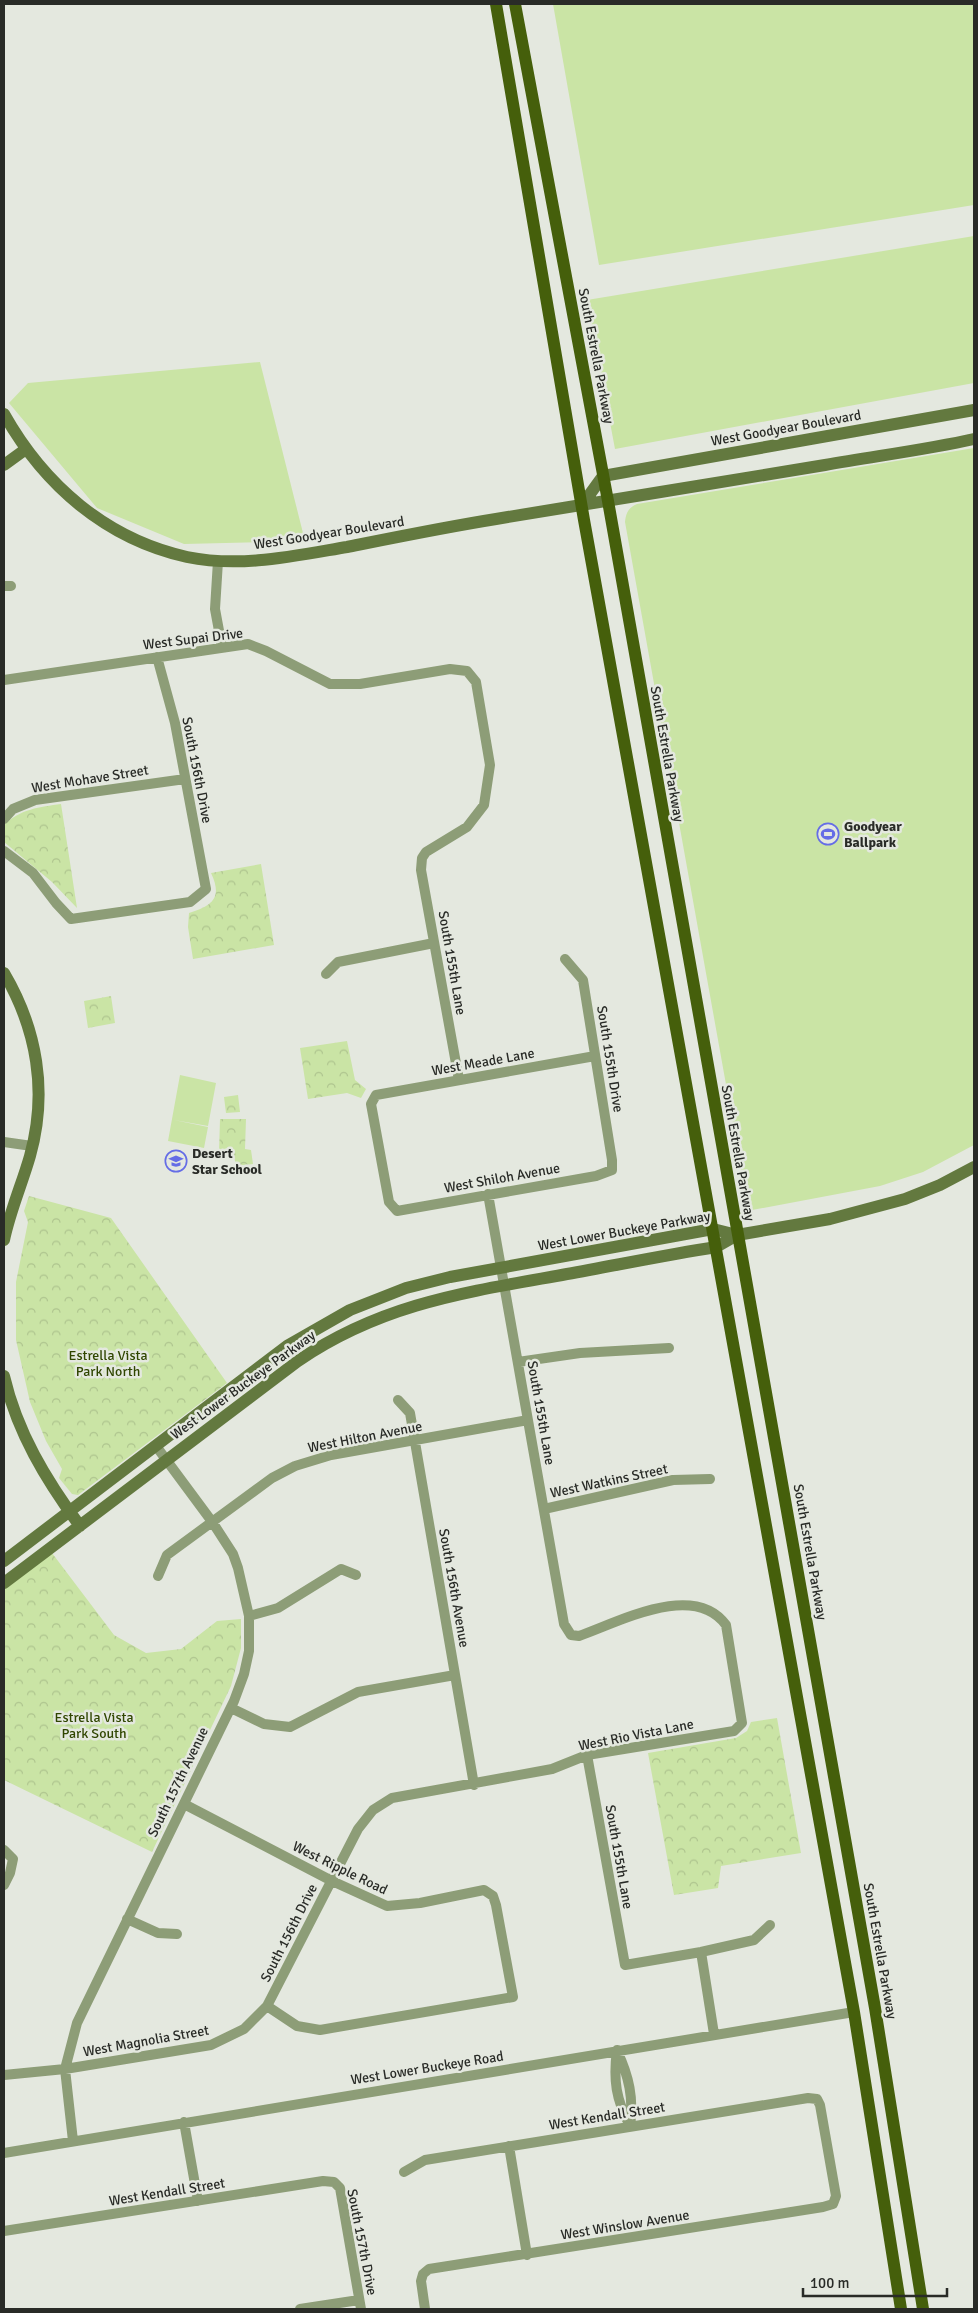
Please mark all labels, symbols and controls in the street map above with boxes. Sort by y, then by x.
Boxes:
street label: South Estrella Parkway [575,287,618,426]
street label: West Goodyear Boulevard [710,406,862,450]
street label: West Goodyear Boulevard [252,513,406,553]
street label: West Supai Drive [142,624,244,654]
street label: South Estrella Parkway [647,685,687,824]
street label: South 156th Drive [178,715,216,825]
street label: West Mohave Street [30,761,150,797]
place label: Goodyear Ballpark [844,818,902,851]
sports icon: Goodyear Ballpark [816,822,840,846]
street label: South 155th Lane [434,910,470,1016]
street label: South 155th Drive [593,1004,627,1114]
street label: West Meade Lane [430,1045,536,1079]
street label: South Estrella Parkway [718,1084,758,1223]
place label: Desert Star School [192,1145,263,1178]
school or university icon: Desert Star School [164,1149,188,1173]
street label: West Shiloh Avenue [443,1159,561,1197]
street label: West Lower Buckeye Parkway [536,1207,712,1255]
street label: West Lower Buckeye Parkway [167,1326,319,1443]
park label: Estrella Vista Park North [68,1347,148,1380]
street label: South 155th Lane [523,1360,559,1466]
street label: West Hilton Avenue [306,1418,424,1456]
street label: West Watkins Street [549,1460,669,1502]
street label: South Estrella Parkway [790,1483,830,1622]
street label: South 156th Avenue [435,1527,473,1649]
park label: Estrella Vista Park South [54,1709,134,1742]
street label: West Rio Vista Lane [577,1715,695,1755]
street label: South 157th Avenue [144,1724,212,1840]
street label: South 155th Lane [601,1804,637,1910]
street label: West Ripple Road [290,1838,390,1898]
street label: South 156th Drive [257,1881,321,1985]
street label: South Estrella Parkway [860,1882,900,2021]
street label: West Magnolia Street [82,2022,210,2060]
street label: West Lower Buckeye Road [349,2048,505,2088]
street label: West Kendall Street [548,2098,666,2134]
street label: West Kendall Street [108,2174,226,2210]
street label: South 157th Drive [343,2187,381,2297]
street label: West Winslow Avenue [559,2206,691,2244]
scale bar [803,2266,947,2298]
text: 100 m [810,2274,850,2292]

